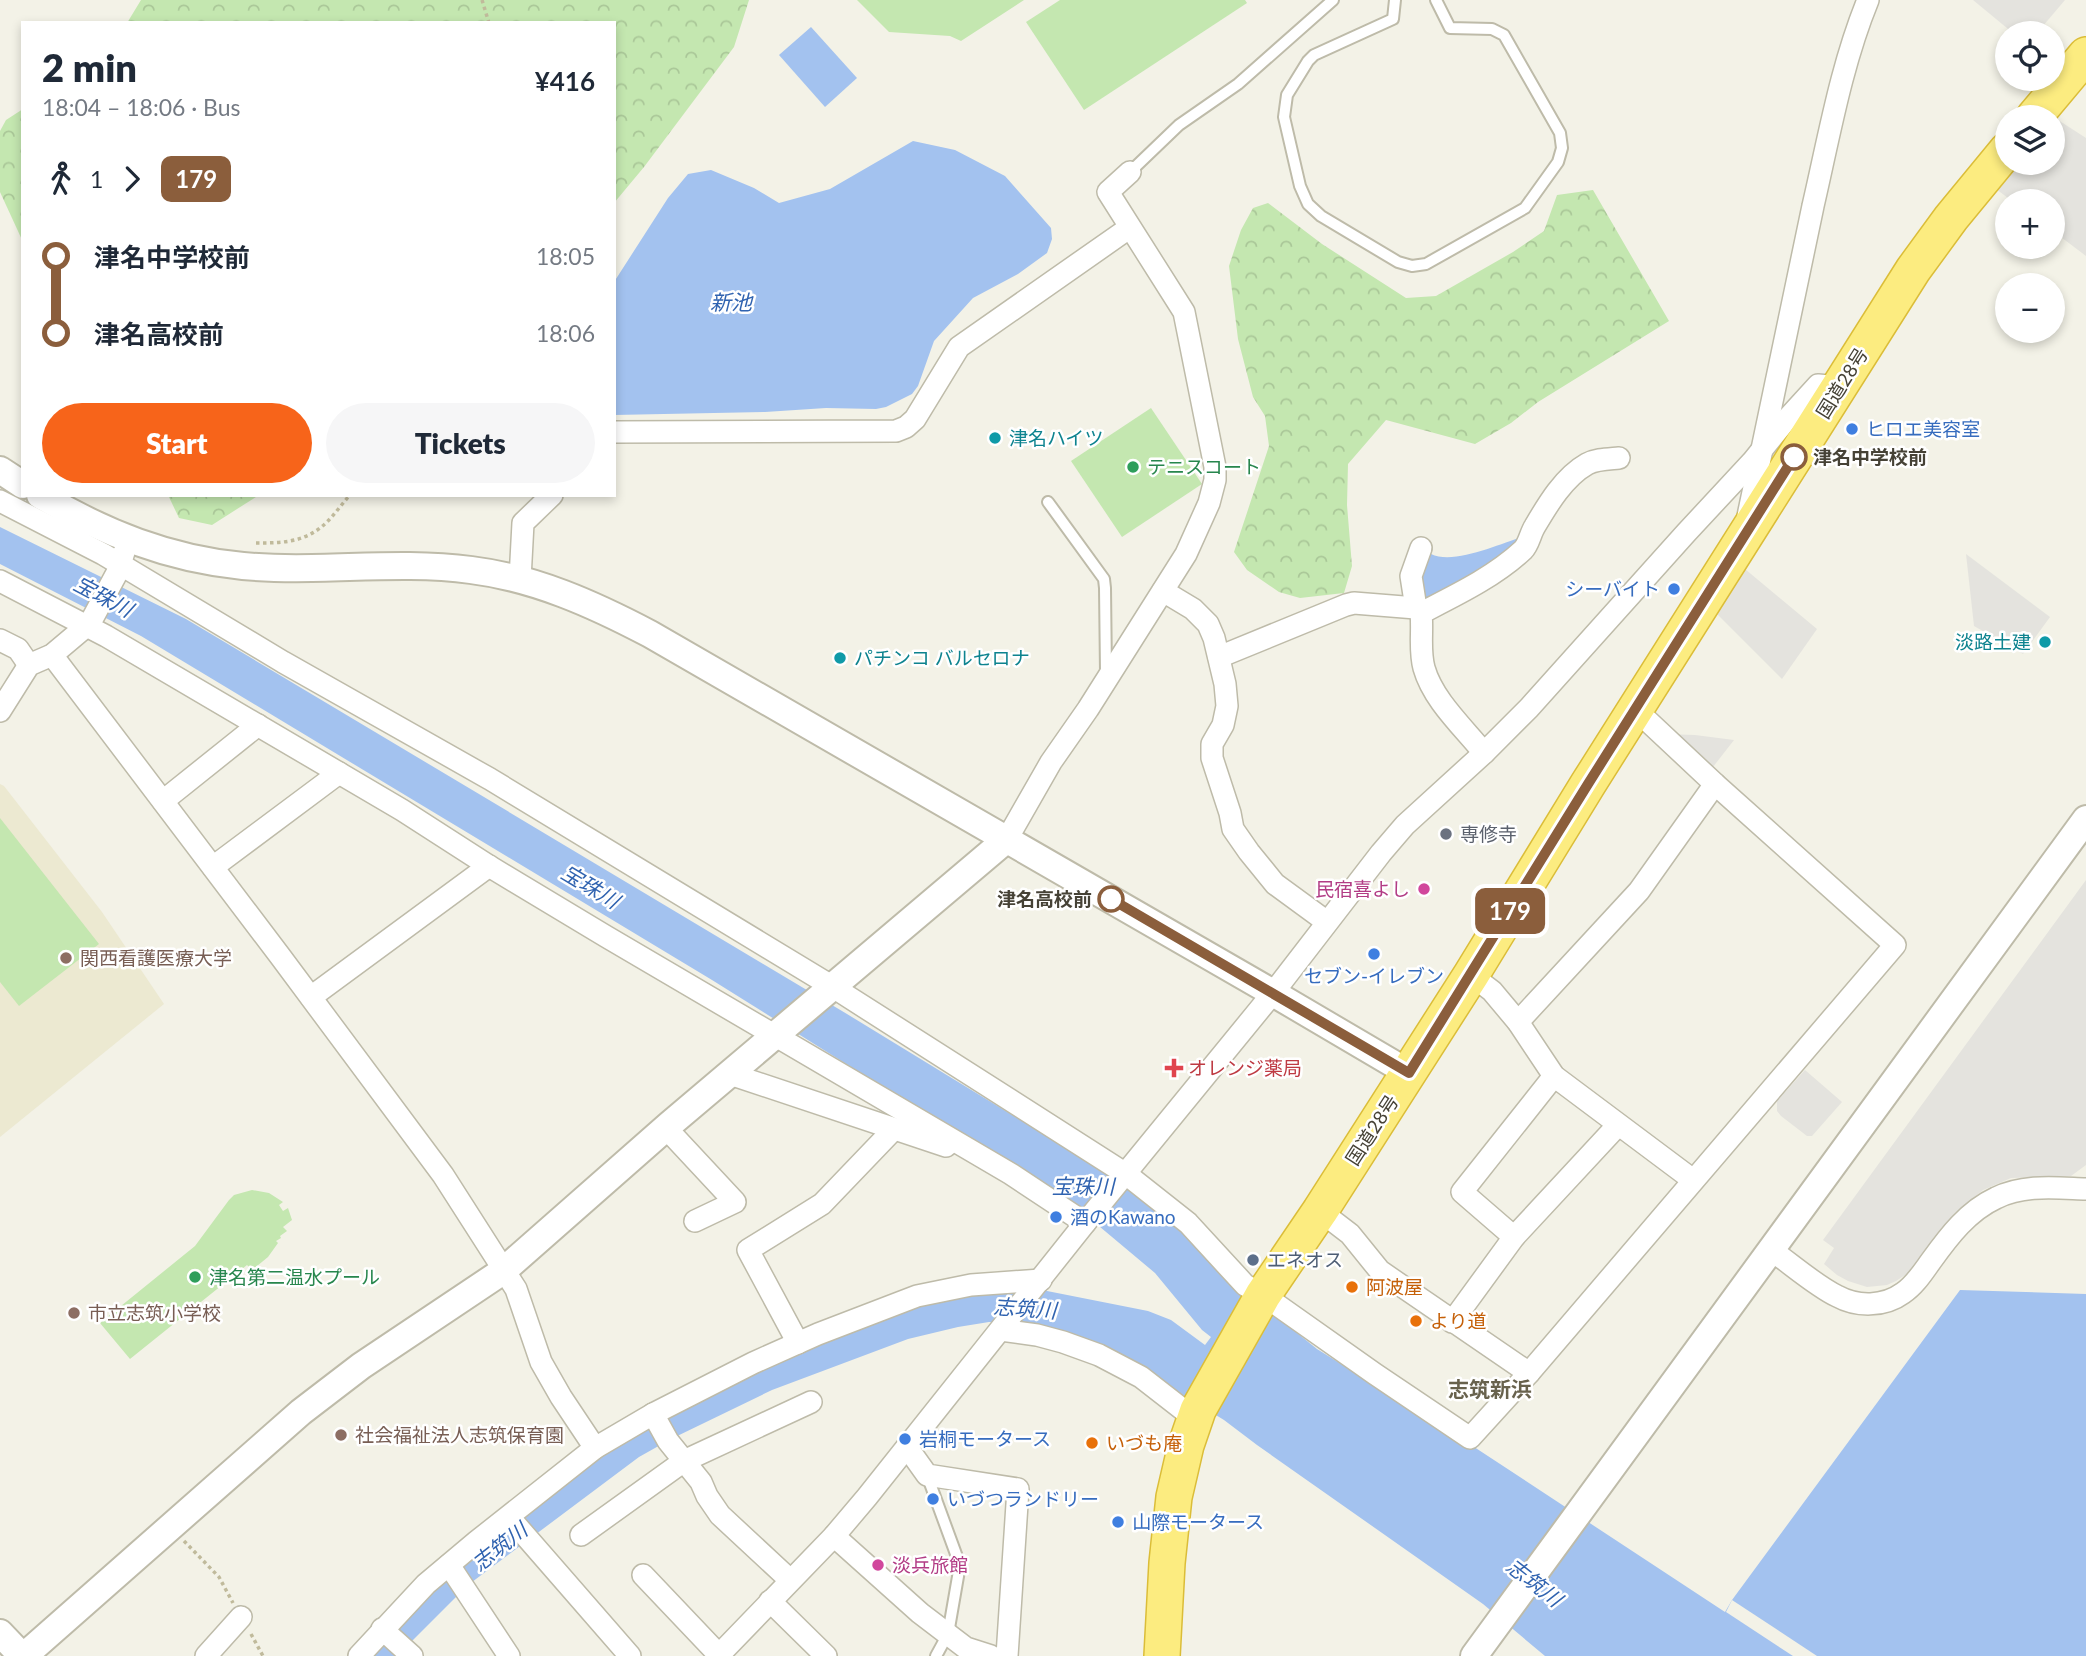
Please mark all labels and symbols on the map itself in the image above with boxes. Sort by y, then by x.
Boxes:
water label: 新池 [710,289,754,314]
street label: 国道28号 [1811,343,1872,422]
place label: ヒロエ美容室 [1866,417,1980,440]
marker: ヒロエ美容室 [1844,421,1860,437]
place label: 津名ハイツ [1009,426,1104,449]
marker: 津名ハイツ [987,430,1003,446]
marker: 津名中学校前 [1781,444,1807,470]
place label: 津名中学校前 [1813,445,1927,468]
place label: テニスコート [1147,455,1261,478]
marker: テニスコート [1125,459,1141,475]
water label: 宝珠川 [70,570,139,622]
place label: シーバイト [1565,577,1660,600]
marker: シーバイト [1666,581,1682,597]
place label: 淡路土建 [1955,630,2031,653]
marker: 淡路土建 [2037,634,2053,650]
place label: パチンコ バルセロナ [854,646,1030,669]
marker: パチンコ バルセロナ [832,650,848,666]
place label: 専修寺 [1460,822,1517,845]
marker: 専修寺 [1438,826,1454,842]
water label: 宝珠川 [557,859,626,914]
place label: 民宿喜よし [1315,877,1410,900]
marker: 民宿喜よし [1416,881,1432,897]
marker: 津名高校前 [1098,886,1124,912]
place label: 津名高校前 [997,887,1092,910]
line badge: 179 [1470,888,1550,934]
place label: 関西看護医療大学 [80,946,232,969]
marker: セブン-イレブン [1366,946,1382,962]
marker: 関西看護医療大学 [58,950,74,966]
place label: セブン-イレブン [1304,964,1444,987]
place label: オレンジ薬局 [1188,1056,1302,1079]
marker: オレンジ薬局 [1166,1060,1182,1076]
street label: 国道28号 [1340,1090,1403,1169]
water label: 宝珠川 [1052,1173,1116,1198]
place label: 酒のKawano [1070,1205,1176,1228]
marker: 酒のKawano [1048,1209,1064,1225]
place label: エネオス [1267,1248,1343,1271]
marker: エネオス [1245,1252,1261,1268]
place label: 津名第二温水プール [209,1265,380,1288]
marker: 津名第二温水プール [187,1269,203,1285]
place label: 阿波屋 [1366,1275,1423,1298]
marker: 阿波屋 [1344,1279,1360,1295]
water label: 志筑川 [993,1293,1059,1322]
place label: 市立志筑小学校 [88,1301,221,1324]
marker: 市立志筑小学校 [66,1305,82,1321]
place label: より道 [1430,1309,1487,1332]
marker: より道 [1408,1313,1424,1329]
district label: 志筑新浜 [1448,1376,1532,1401]
place label: 社会福祉法人志筑保育園 [355,1423,564,1446]
marker: 社会福祉法人志筑保育園 [333,1427,349,1443]
place label: 岩桐モータース [919,1427,1051,1450]
marker: 岩桐モータース [897,1431,913,1447]
place label: いづも庵 [1106,1431,1182,1454]
marker: いづも庵 [1084,1435,1100,1451]
place label: いづつランドリー [947,1487,1099,1510]
marker: いづつランドリー [925,1491,941,1507]
place label: 山際モータース [1132,1510,1264,1533]
marker: 山際モータース [1110,1514,1126,1530]
water label: 志筑川 [467,1515,533,1575]
place label: 淡兵旅館 [892,1553,968,1576]
water label: 志筑川 [1502,1553,1569,1612]
marker: 淡兵旅館 [870,1557,886,1573]

